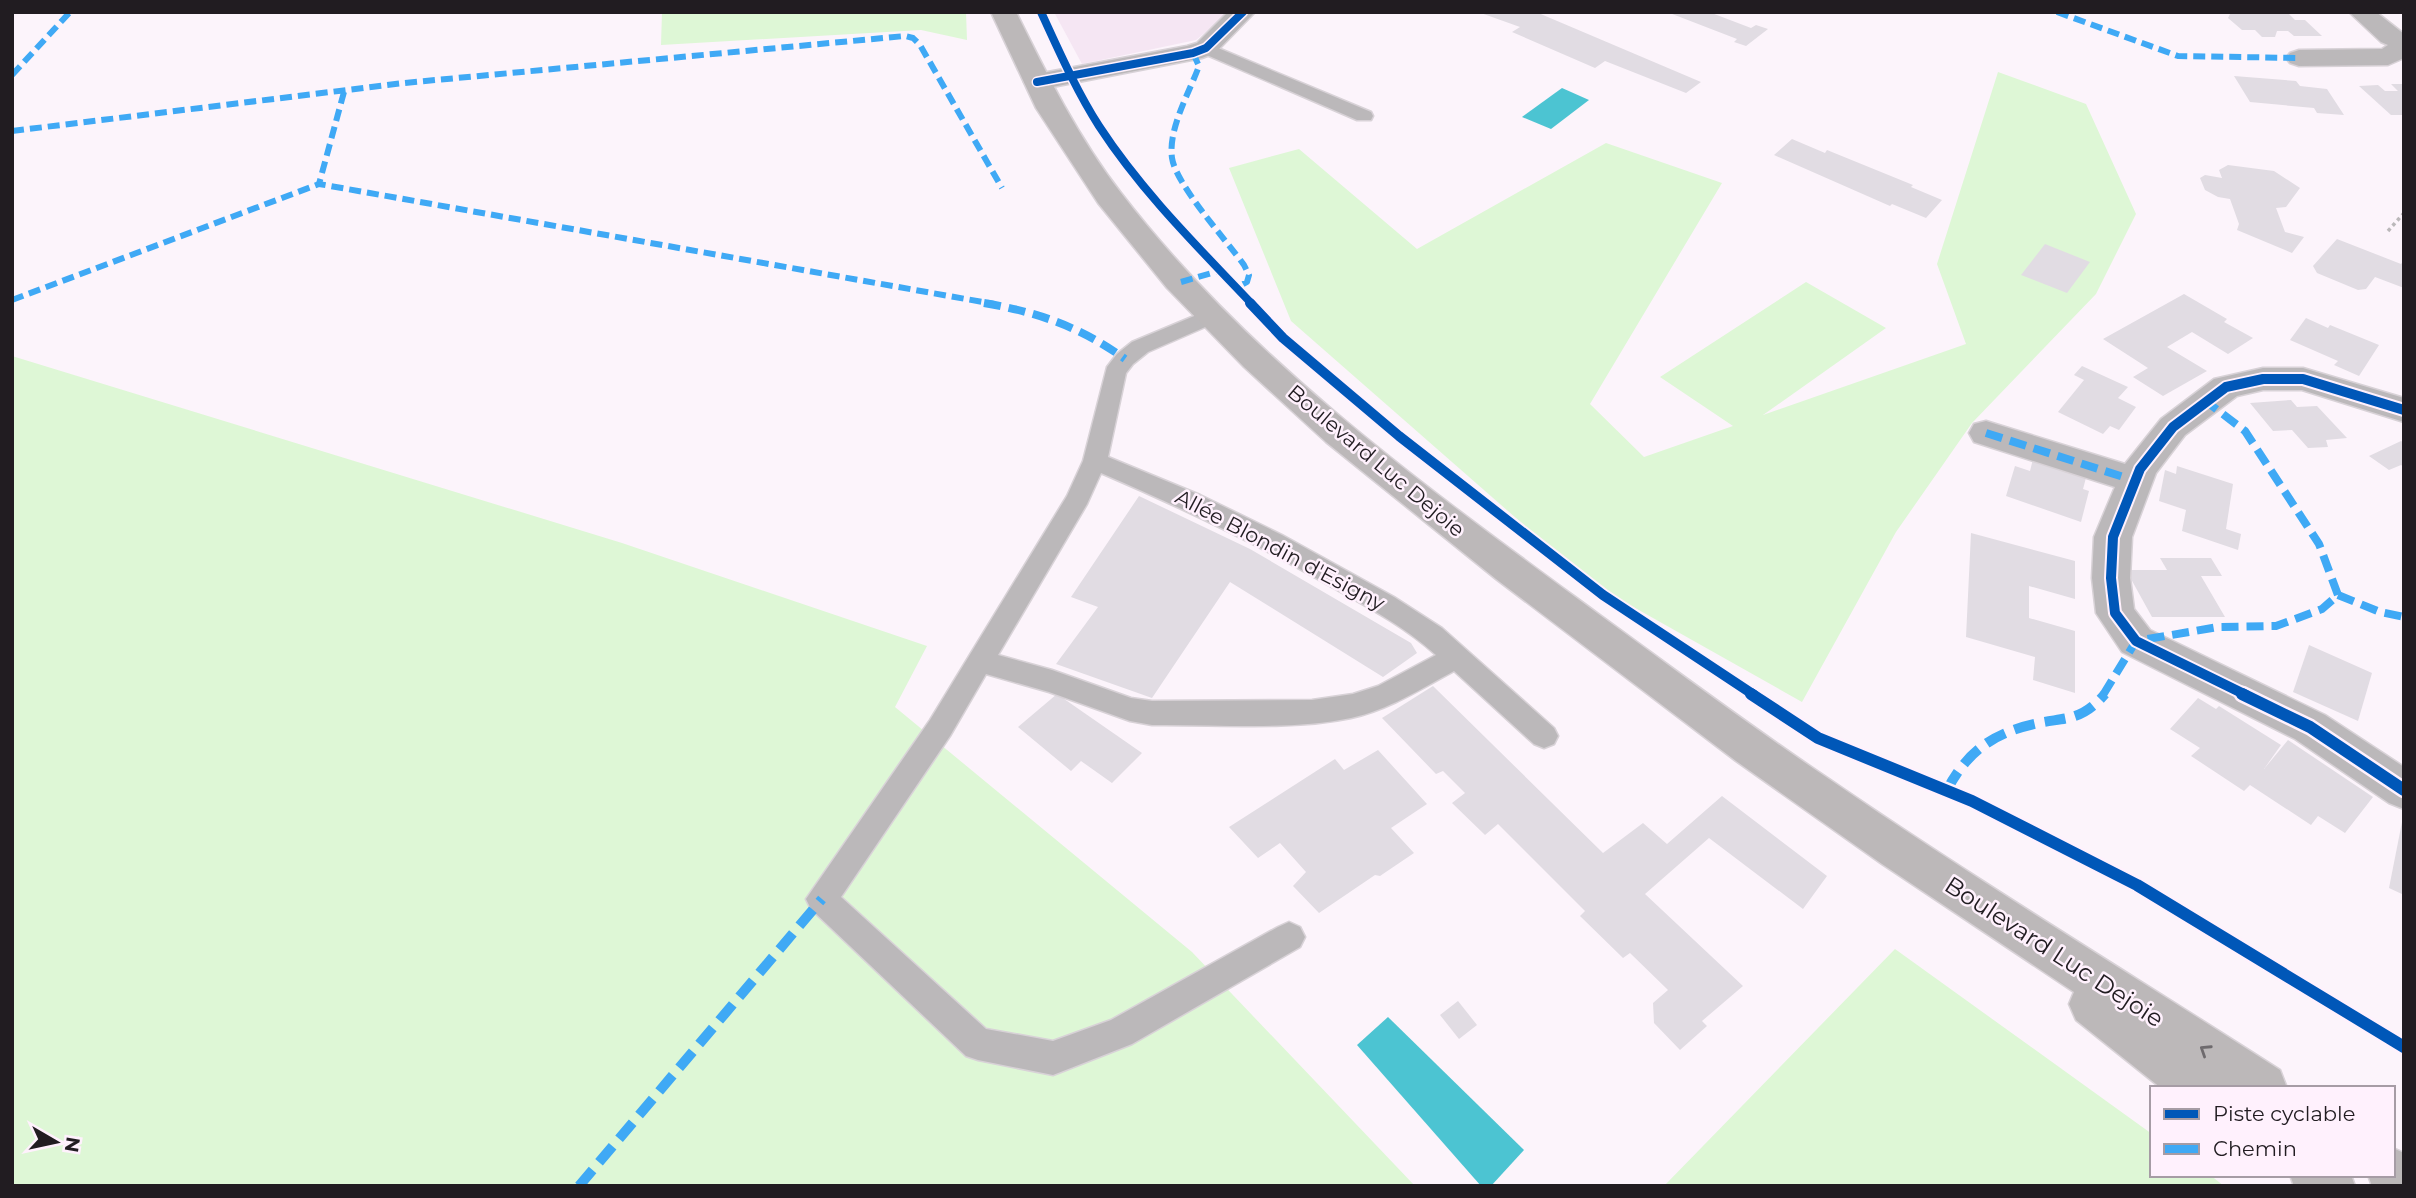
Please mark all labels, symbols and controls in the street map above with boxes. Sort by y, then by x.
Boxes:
street label: Boulevard Luc Dejoie [1283,379,1470,542]
street label: Allée Blondin d'Esigny [1171,484,1390,616]
street label: Boulevard Luc Dejoie [1939,870,2169,1033]
one-way arrow [2200,1046,2213,1059]
legend [2150,1086,2395,1177]
text: Piste cyclable [2213,1101,2355,1126]
north arrow [21,1107,91,1177]
text: N [60,1135,85,1154]
text: Chemin [2213,1136,2297,1161]

